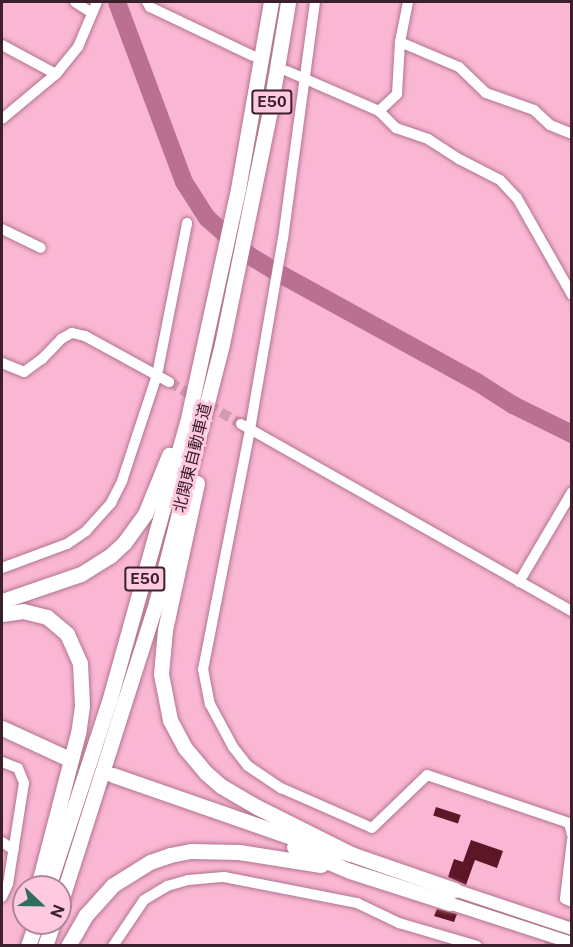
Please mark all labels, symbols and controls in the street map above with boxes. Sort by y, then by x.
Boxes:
road number: E50 [251,90,293,114]
street label: 北関東自動車道 [170,401,216,515]
road number: E50 [124,567,166,591]
north arrow [12,875,72,935]
text: N [46,902,68,921]

